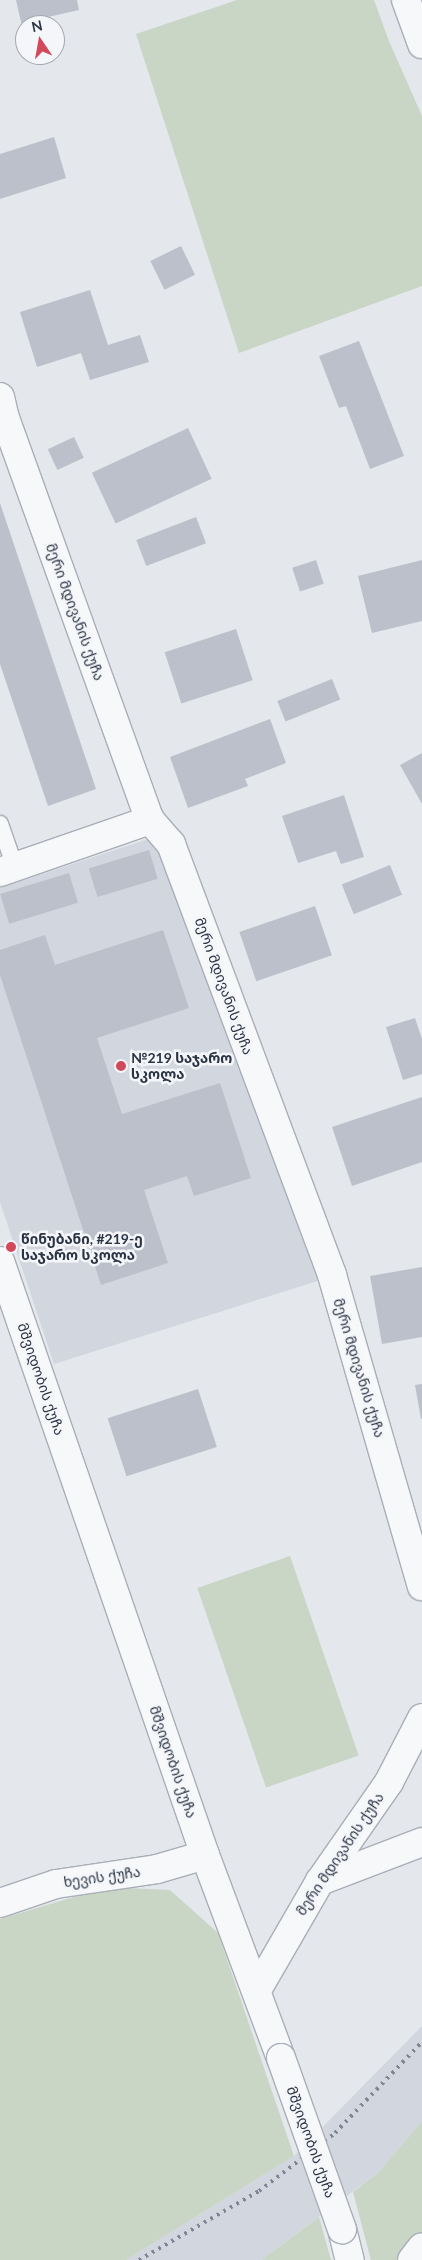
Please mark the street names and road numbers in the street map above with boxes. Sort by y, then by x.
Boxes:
street label: მერი მდივანის ქუჩა [42,541,108,683]
street label: მერი მდივანის ქუჩა [191,915,257,1057]
street label: მერი მდივანის ქუჩა [330,1296,388,1440]
street label: მშვიდობის ქუჩა [14,1321,68,1437]
street label: მშვიდობის ქუჩა [146,1704,200,1820]
street label: მერი მდივანის ქუჩა [293,1789,387,1919]
street label: ხევის ქუჩა [63,1863,141,1891]
street label: მშვიდობის ქუჩა [283,2084,339,2200]

